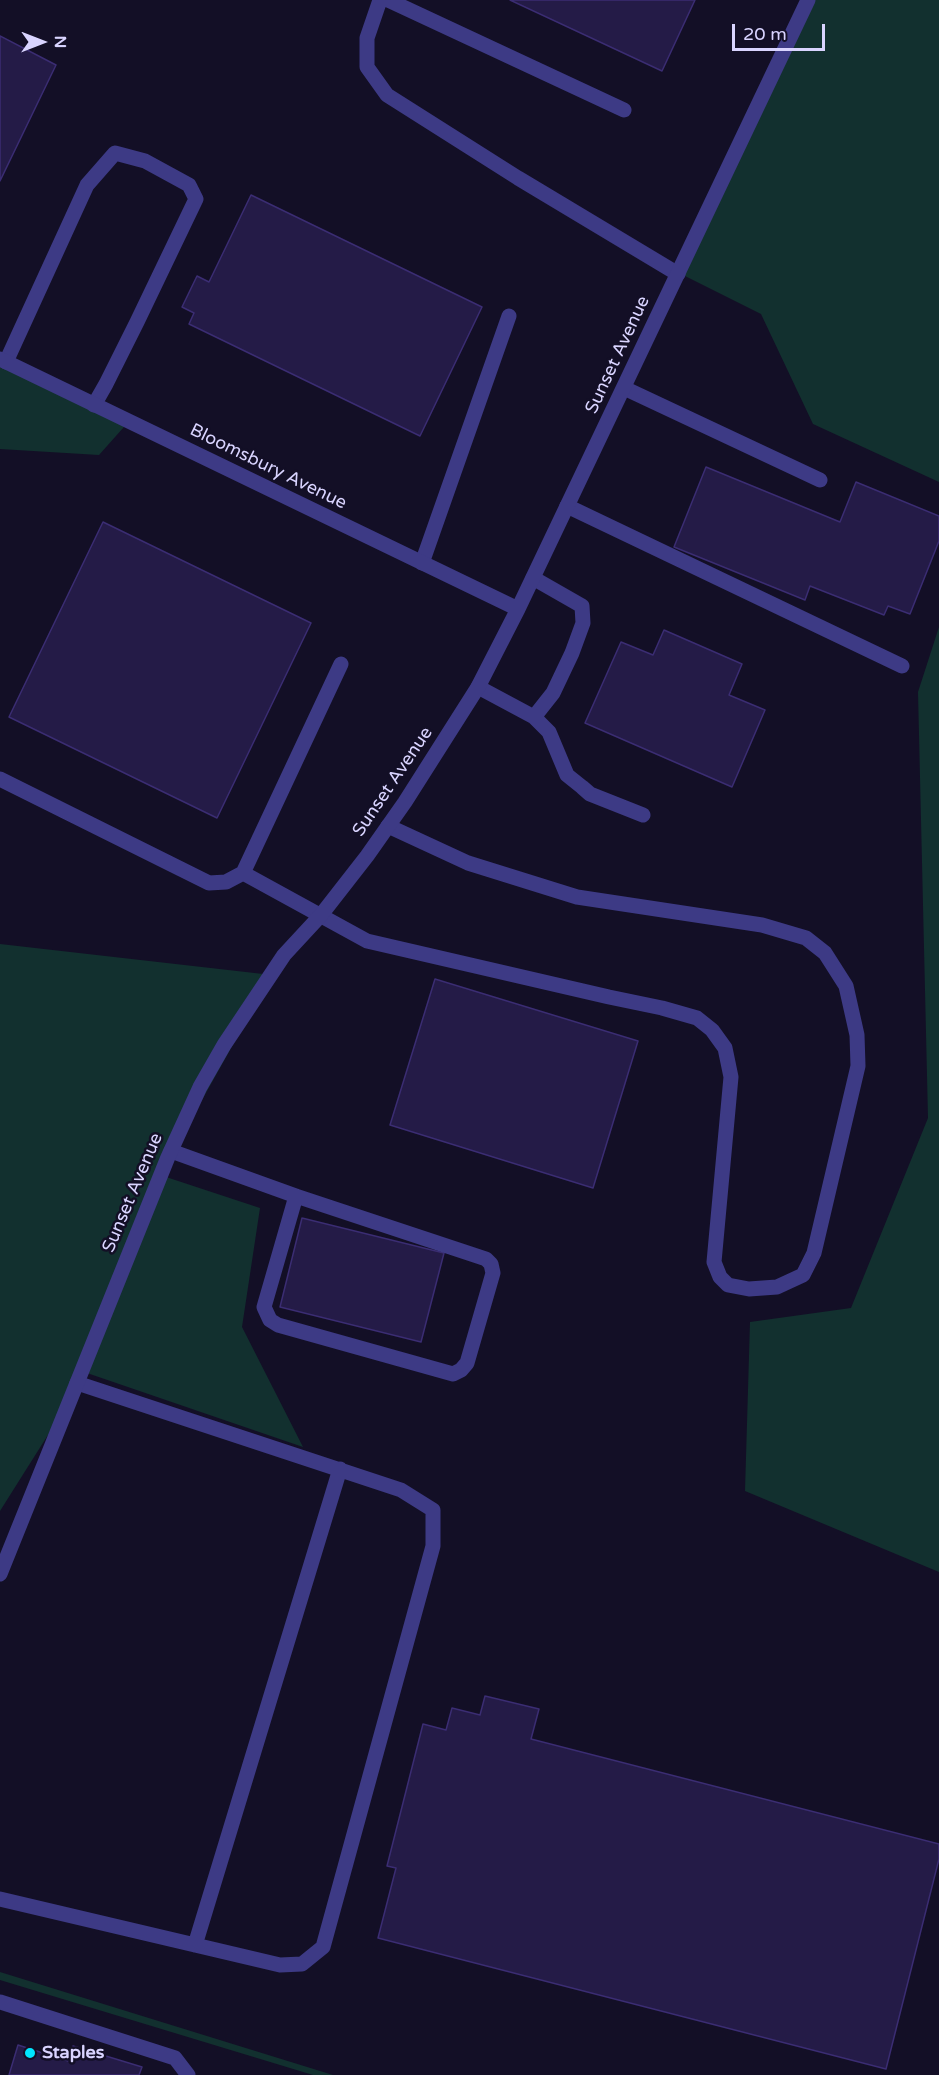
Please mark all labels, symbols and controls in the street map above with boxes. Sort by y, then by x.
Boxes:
north arrow [12,12,72,72]
scale bar [735,12,828,50]
text: 20 m [743,23,787,45]
text: N [50,36,70,48]
street label: Sunset Avenue [581,293,655,417]
street label: Bloomsbury Avenue [186,420,350,514]
street label: Sunset Avenue [348,723,438,841]
street label: Sunset Avenue [98,1130,168,1256]
place label: Staples [42,2042,104,2064]
marker: Staples [23,2046,37,2060]

